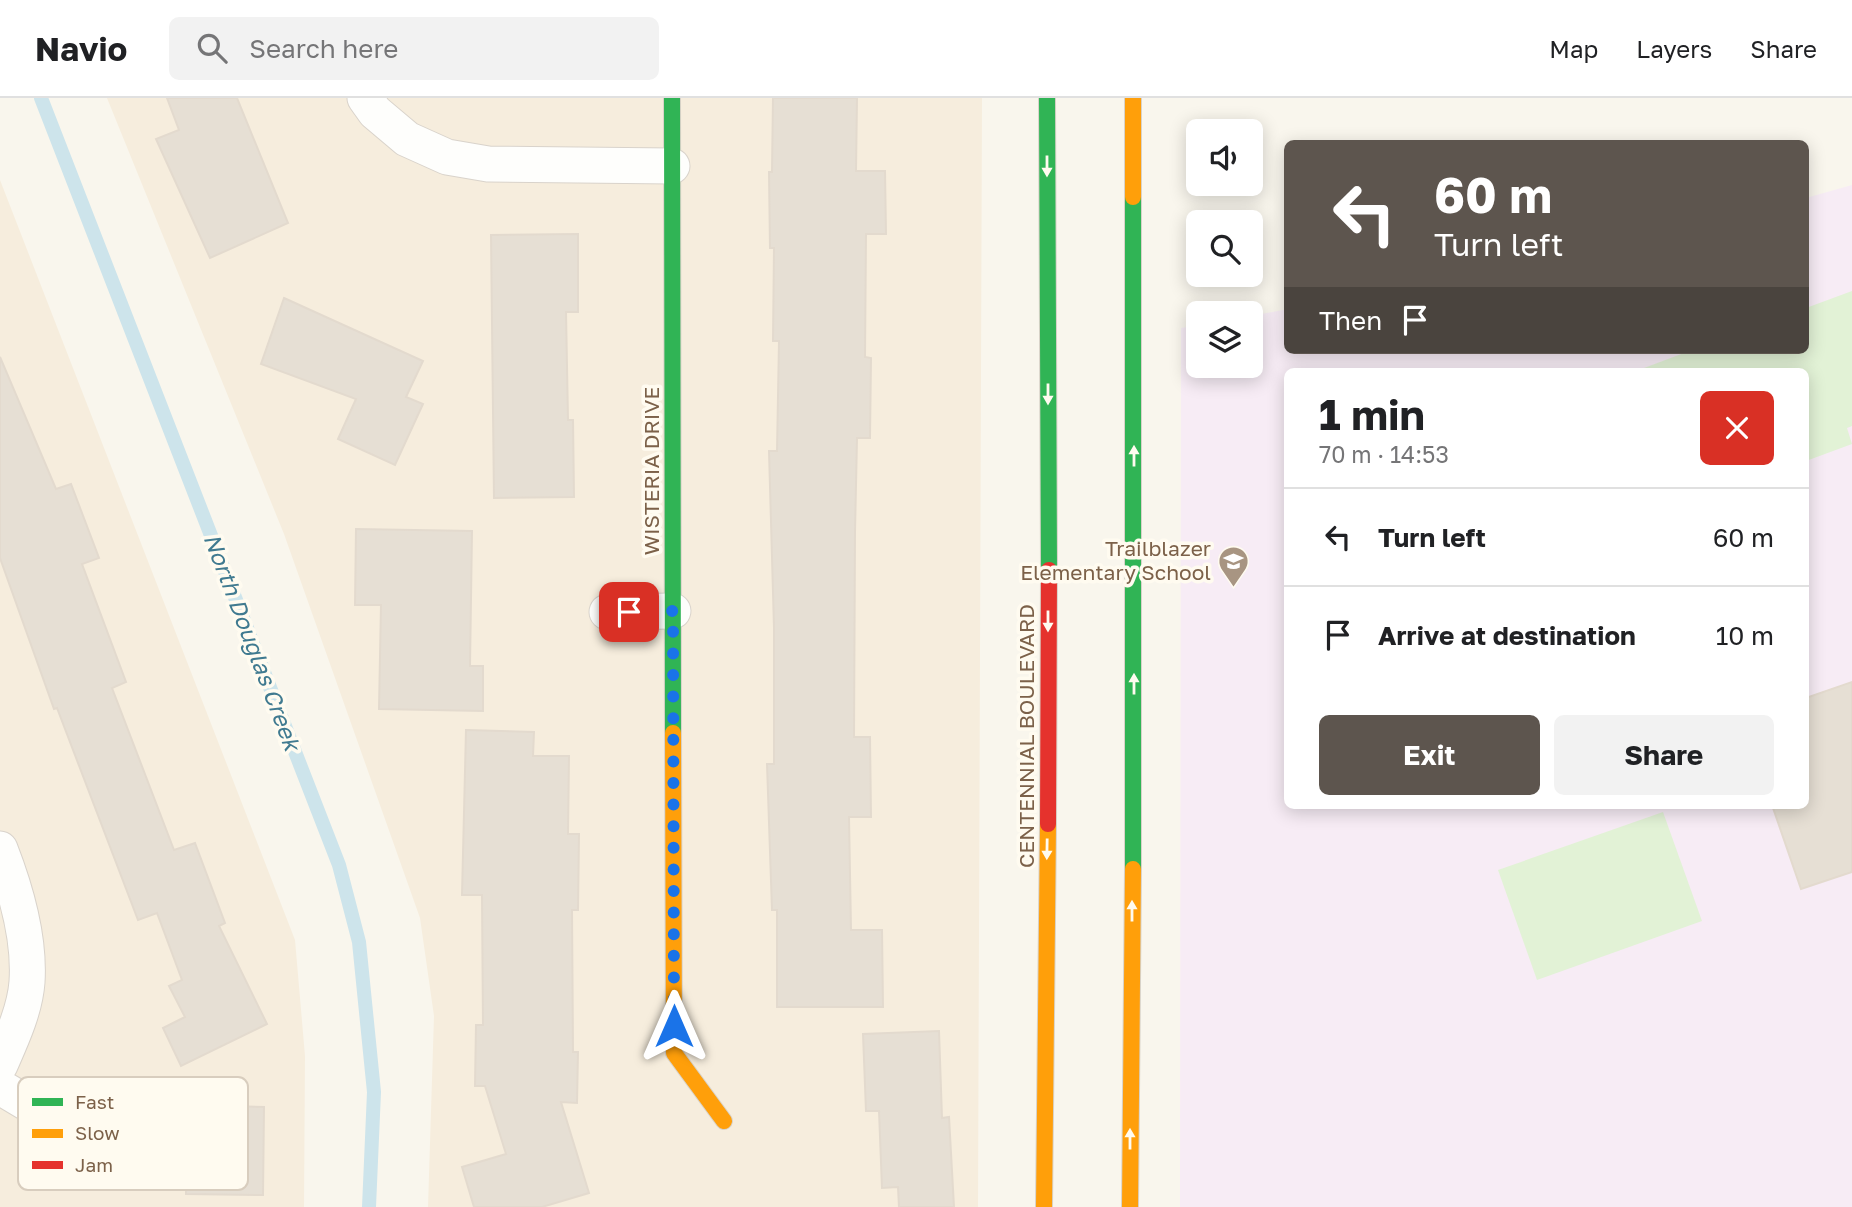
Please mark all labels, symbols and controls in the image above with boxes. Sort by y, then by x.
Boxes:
search box [169,17,659,80]
text: Navio [35,29,127,68]
icon: search [193,29,231,67]
text: Search here [249,33,398,64]
text: Map [1549,34,1598,63]
text: Layers [1636,34,1712,63]
text: Share [1750,34,1817,63]
map controls [1186,119,1263,378]
button: sound [1186,119,1263,196]
one-way arrow [1041,155,1053,177]
text: 60 m [1434,165,1552,224]
icon: left [1319,168,1410,259]
button: search [1186,210,1263,287]
text: Turn left [1434,225,1563,263]
button: layers [1186,301,1263,378]
icon: arrive [1396,301,1434,339]
text: Then [1319,305,1382,336]
one-way arrow [1042,383,1054,405]
street label: WISTERIA DRIVE [638,387,664,555]
text: 1 min [1319,389,1425,439]
button: close [1700,391,1774,465]
text: 70 m · 14:53 [1319,440,1449,468]
one-way arrow [1128,445,1140,467]
icon: left [1319,518,1357,556]
text: Turn left [1378,522,1486,553]
text: 60 m [1713,522,1774,553]
water label: North Douglas Creek [199,529,308,756]
place label: Trailblazer Elementary School [1020,535,1211,585]
school or university icon: Trailblazer Elementary School [1217,544,1251,588]
pin [599,582,659,642]
icon: arrive [610,593,648,631]
street label: CENTENNIAL BOULEVARD [1013,604,1039,868]
one-way arrow [1042,610,1054,632]
icon: arrive [1319,616,1357,654]
text: Arrive at destination [1378,620,1636,651]
text: 10 m [1716,620,1774,651]
one-way arrow [1128,673,1140,695]
button: Exit [1319,715,1540,795]
button: Share [1554,715,1774,795]
one-way arrow [1041,838,1053,860]
one-way arrow [1126,900,1138,922]
position arrow [637,989,711,1063]
legend [18,1077,248,1190]
text: Fast [75,1090,114,1113]
text: Slow [75,1121,120,1144]
one-way arrow [1124,1128,1136,1150]
text: Jam [75,1153,113,1176]

